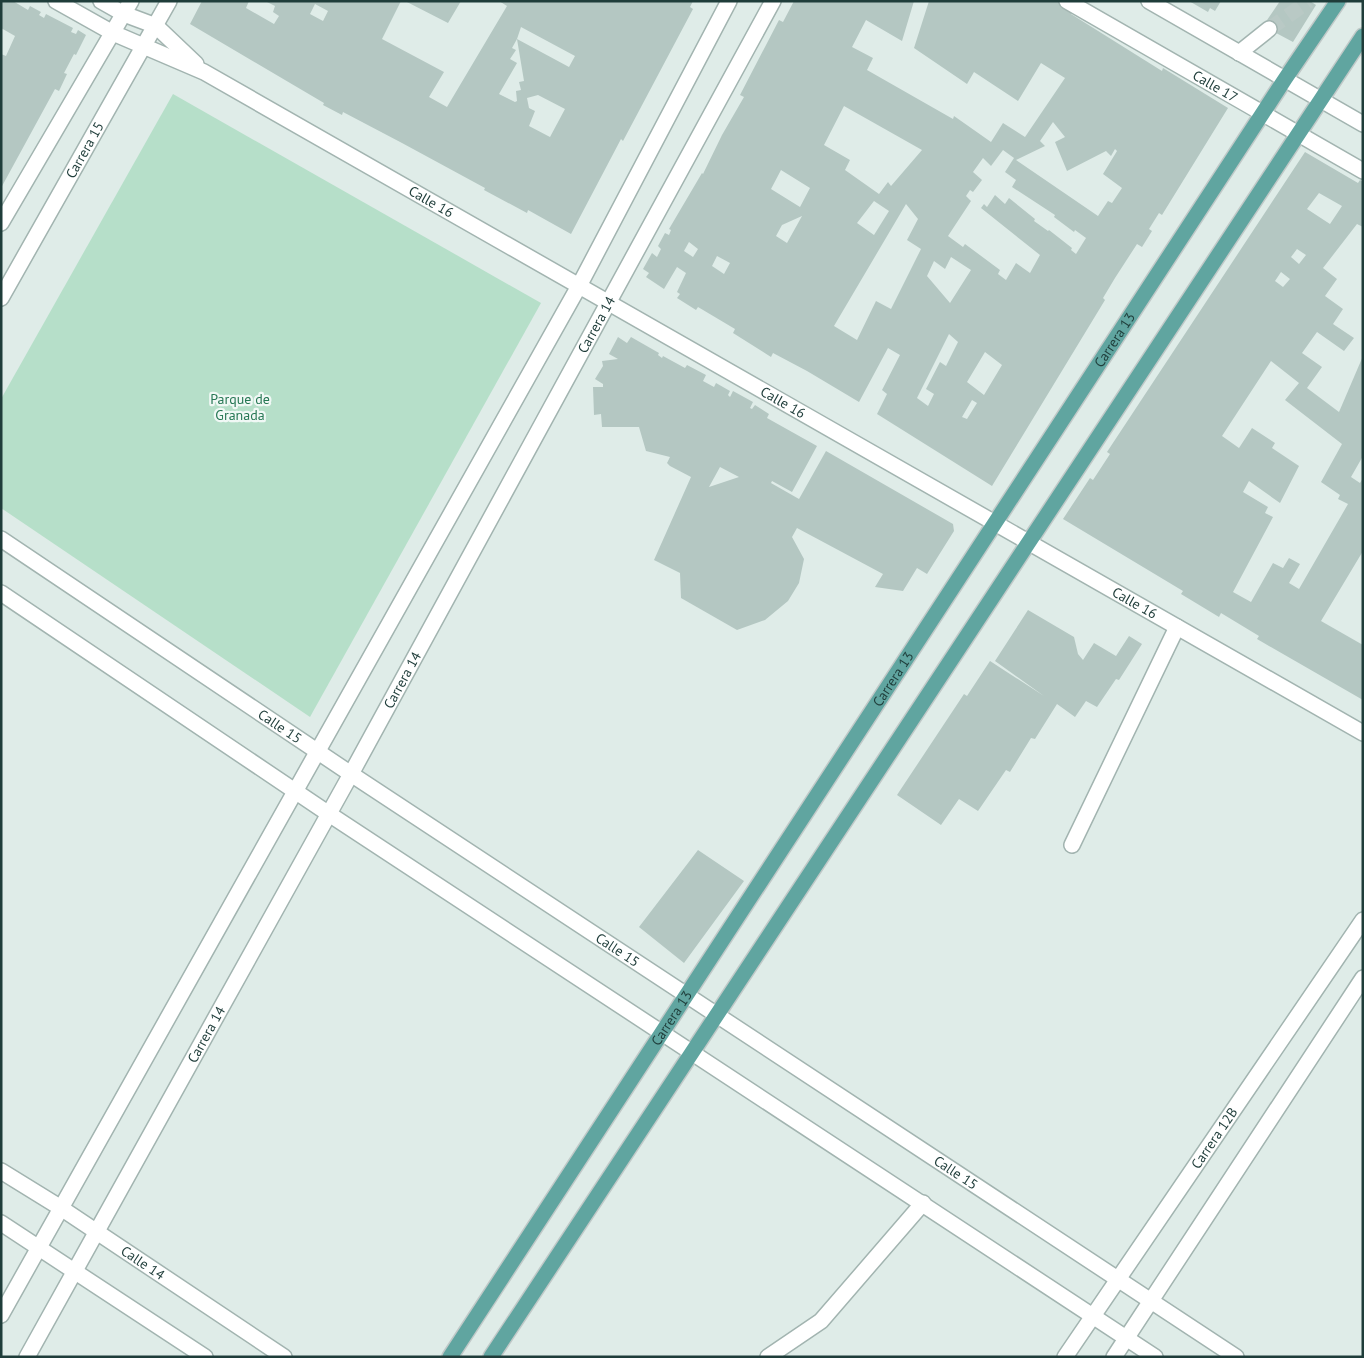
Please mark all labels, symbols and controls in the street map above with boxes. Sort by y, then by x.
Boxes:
street label: Calle 17 [1190,66,1241,106]
street label: Carrera 15 [62,119,108,182]
street label: Calle 16 [405,182,457,222]
street label: Carrera 14 [574,293,619,356]
street label: Carrera 13 [1090,309,1139,371]
street label: Calle 16 [757,382,809,422]
park label: Parque de Granada [210,390,270,424]
street label: Calle 16 [1109,583,1161,623]
street label: Carrera 14 [379,648,425,712]
street label: Carrera 13 [869,648,918,710]
street label: Calle 15 [255,705,305,747]
street label: Calle 15 [592,929,643,971]
street label: Carrera 13 [647,987,696,1049]
street label: Carrera 14 [183,1003,229,1066]
street label: Carrera 12B [1187,1104,1242,1172]
street label: Calle 15 [931,1152,981,1194]
street label: Calle 14 [118,1242,169,1284]

